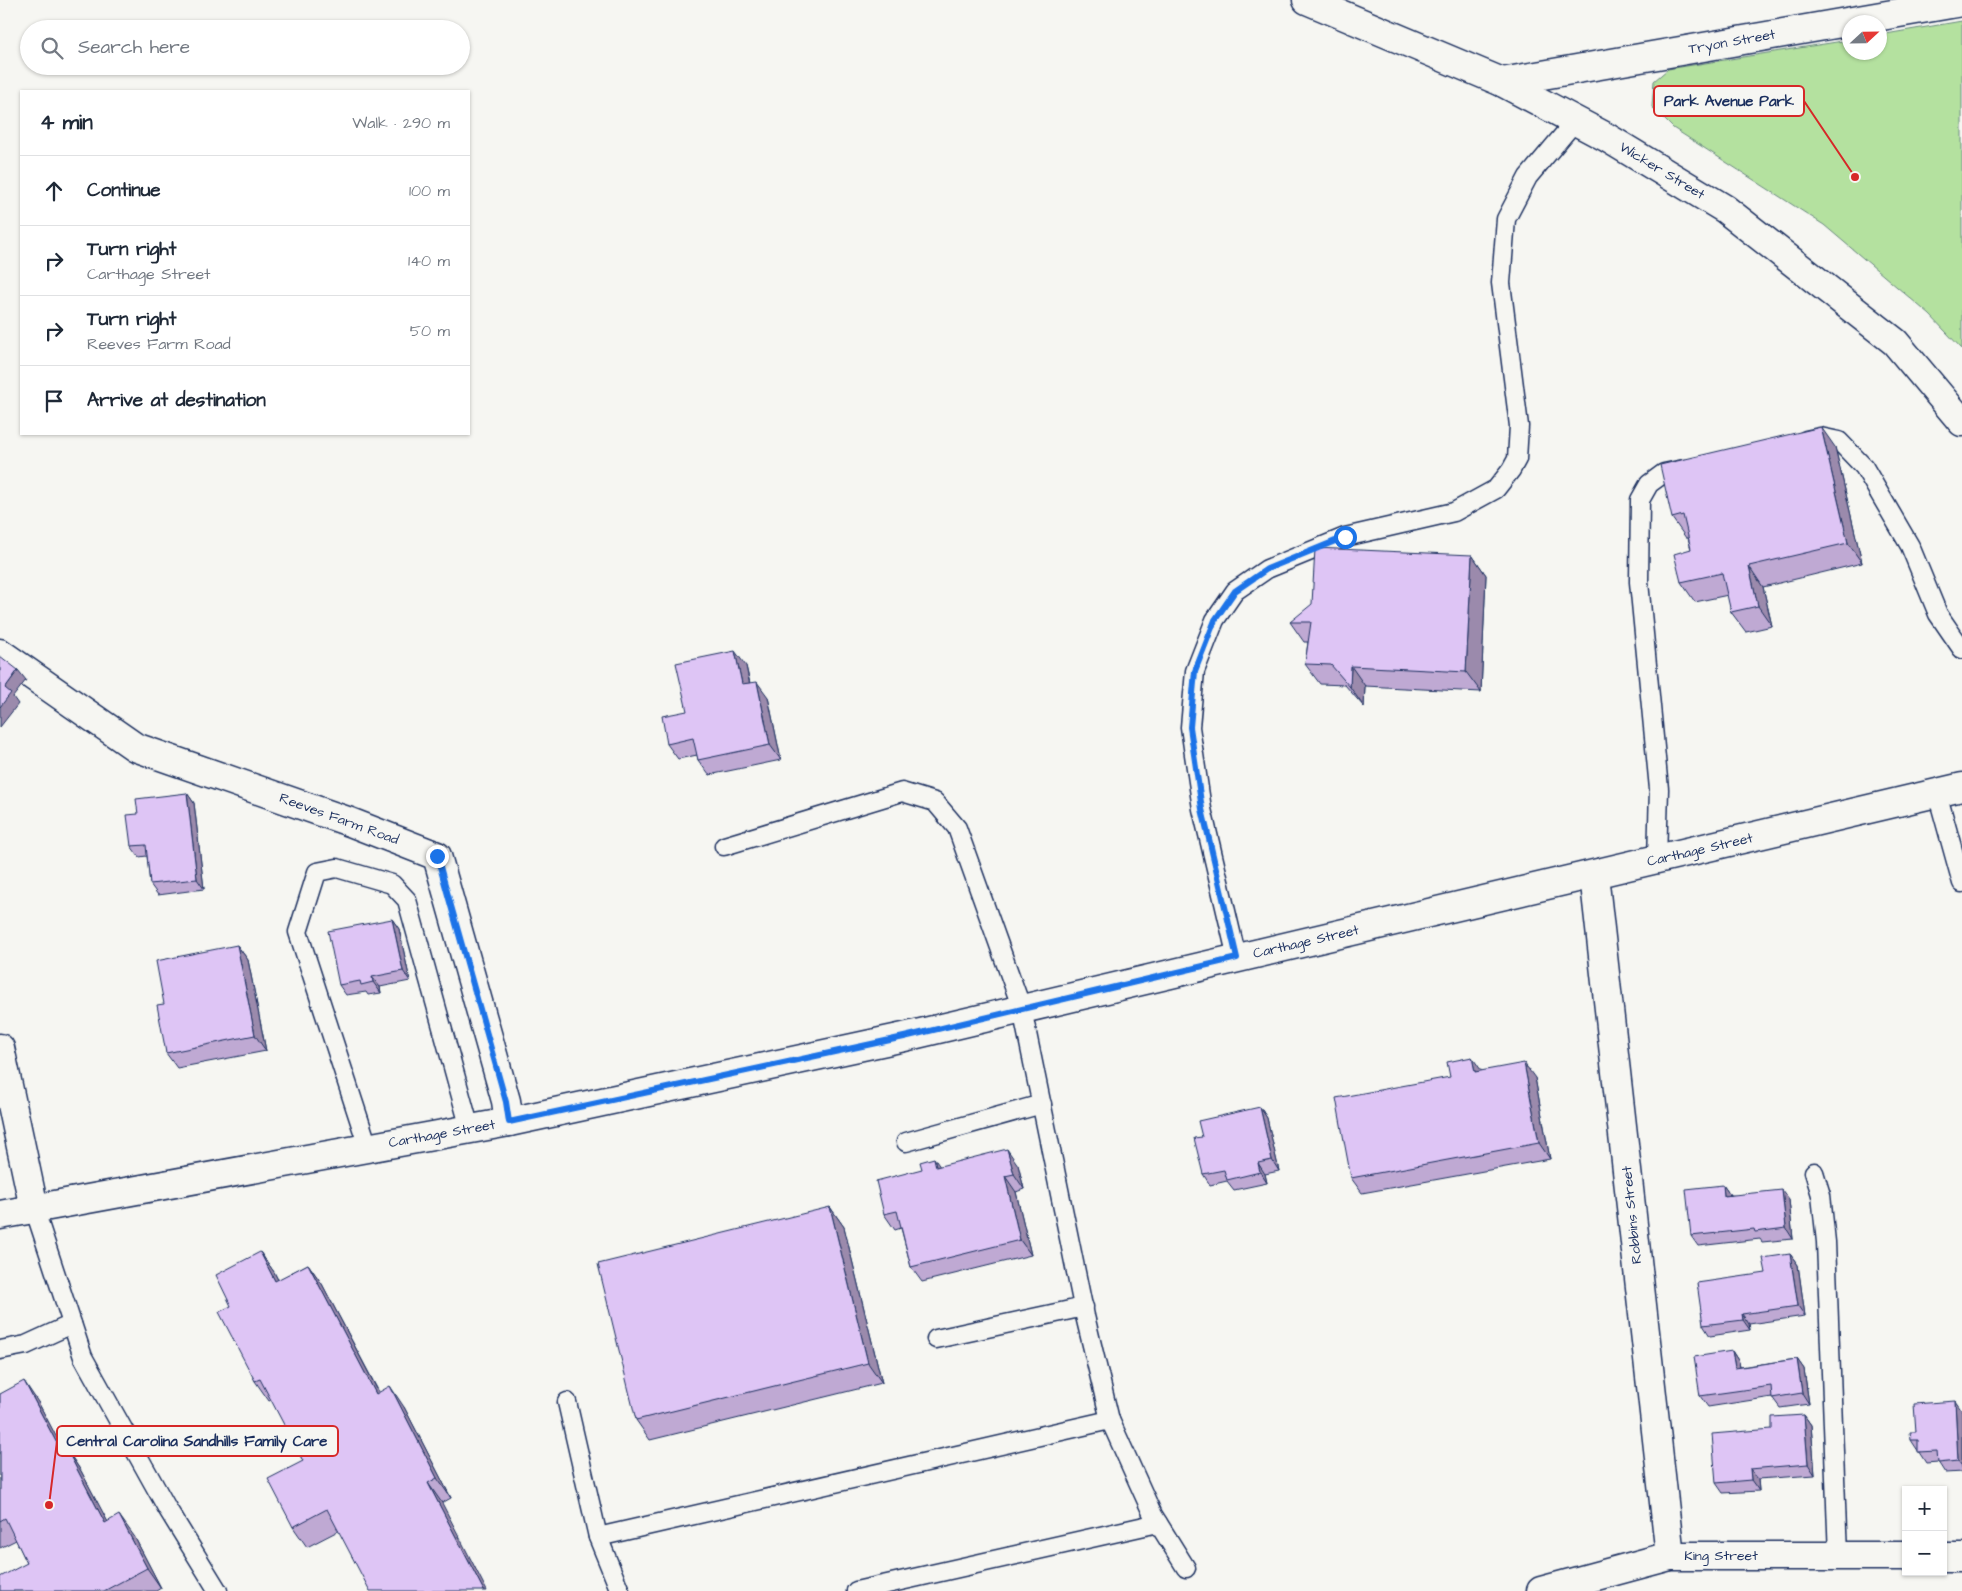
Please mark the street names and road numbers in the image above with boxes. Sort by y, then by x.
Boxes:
street label: Tryon Street [1687,24,1777,59]
street label: Wicker Street [1615,137,1709,205]
street label: Reeves Farm Road [276,788,402,850]
street label: Carthage Street [1645,828,1755,872]
street label: Carthage Street [1251,920,1361,964]
street label: Carthage Street [387,1115,497,1153]
street label: Robbins Street [1617,1165,1647,1265]
street label: King Street [1684,1546,1758,1566]

